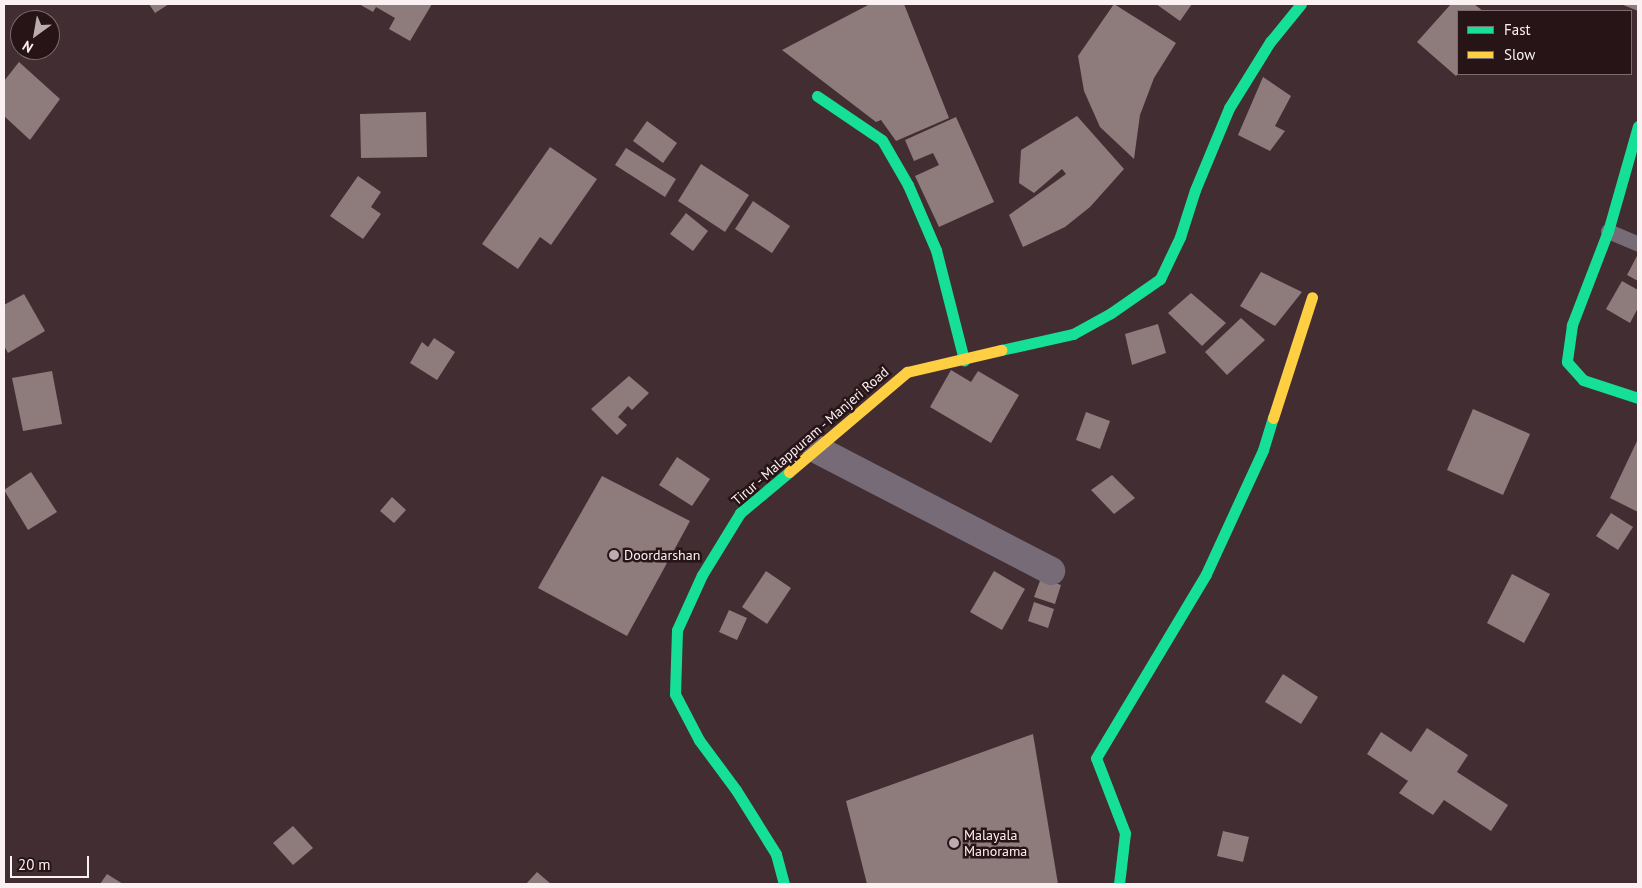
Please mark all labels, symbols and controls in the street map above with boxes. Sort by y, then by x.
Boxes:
north arrow [10,10,60,60]
legend [1457,10,1632,75]
text: Fast [1504,20,1531,39]
text: N [19,37,36,57]
text: Slow [1504,45,1535,64]
street label: Tirur - Malappuram - Manjeri Road [726,362,894,510]
place label: Doordarshan [624,547,700,563]
marker: Doordarshan [608,549,620,561]
place label: Malayala Manorama [964,827,1027,860]
marker: Malayala Manorama [948,837,960,849]
scale bar [12,846,91,878]
text: 20 m [18,855,51,874]

